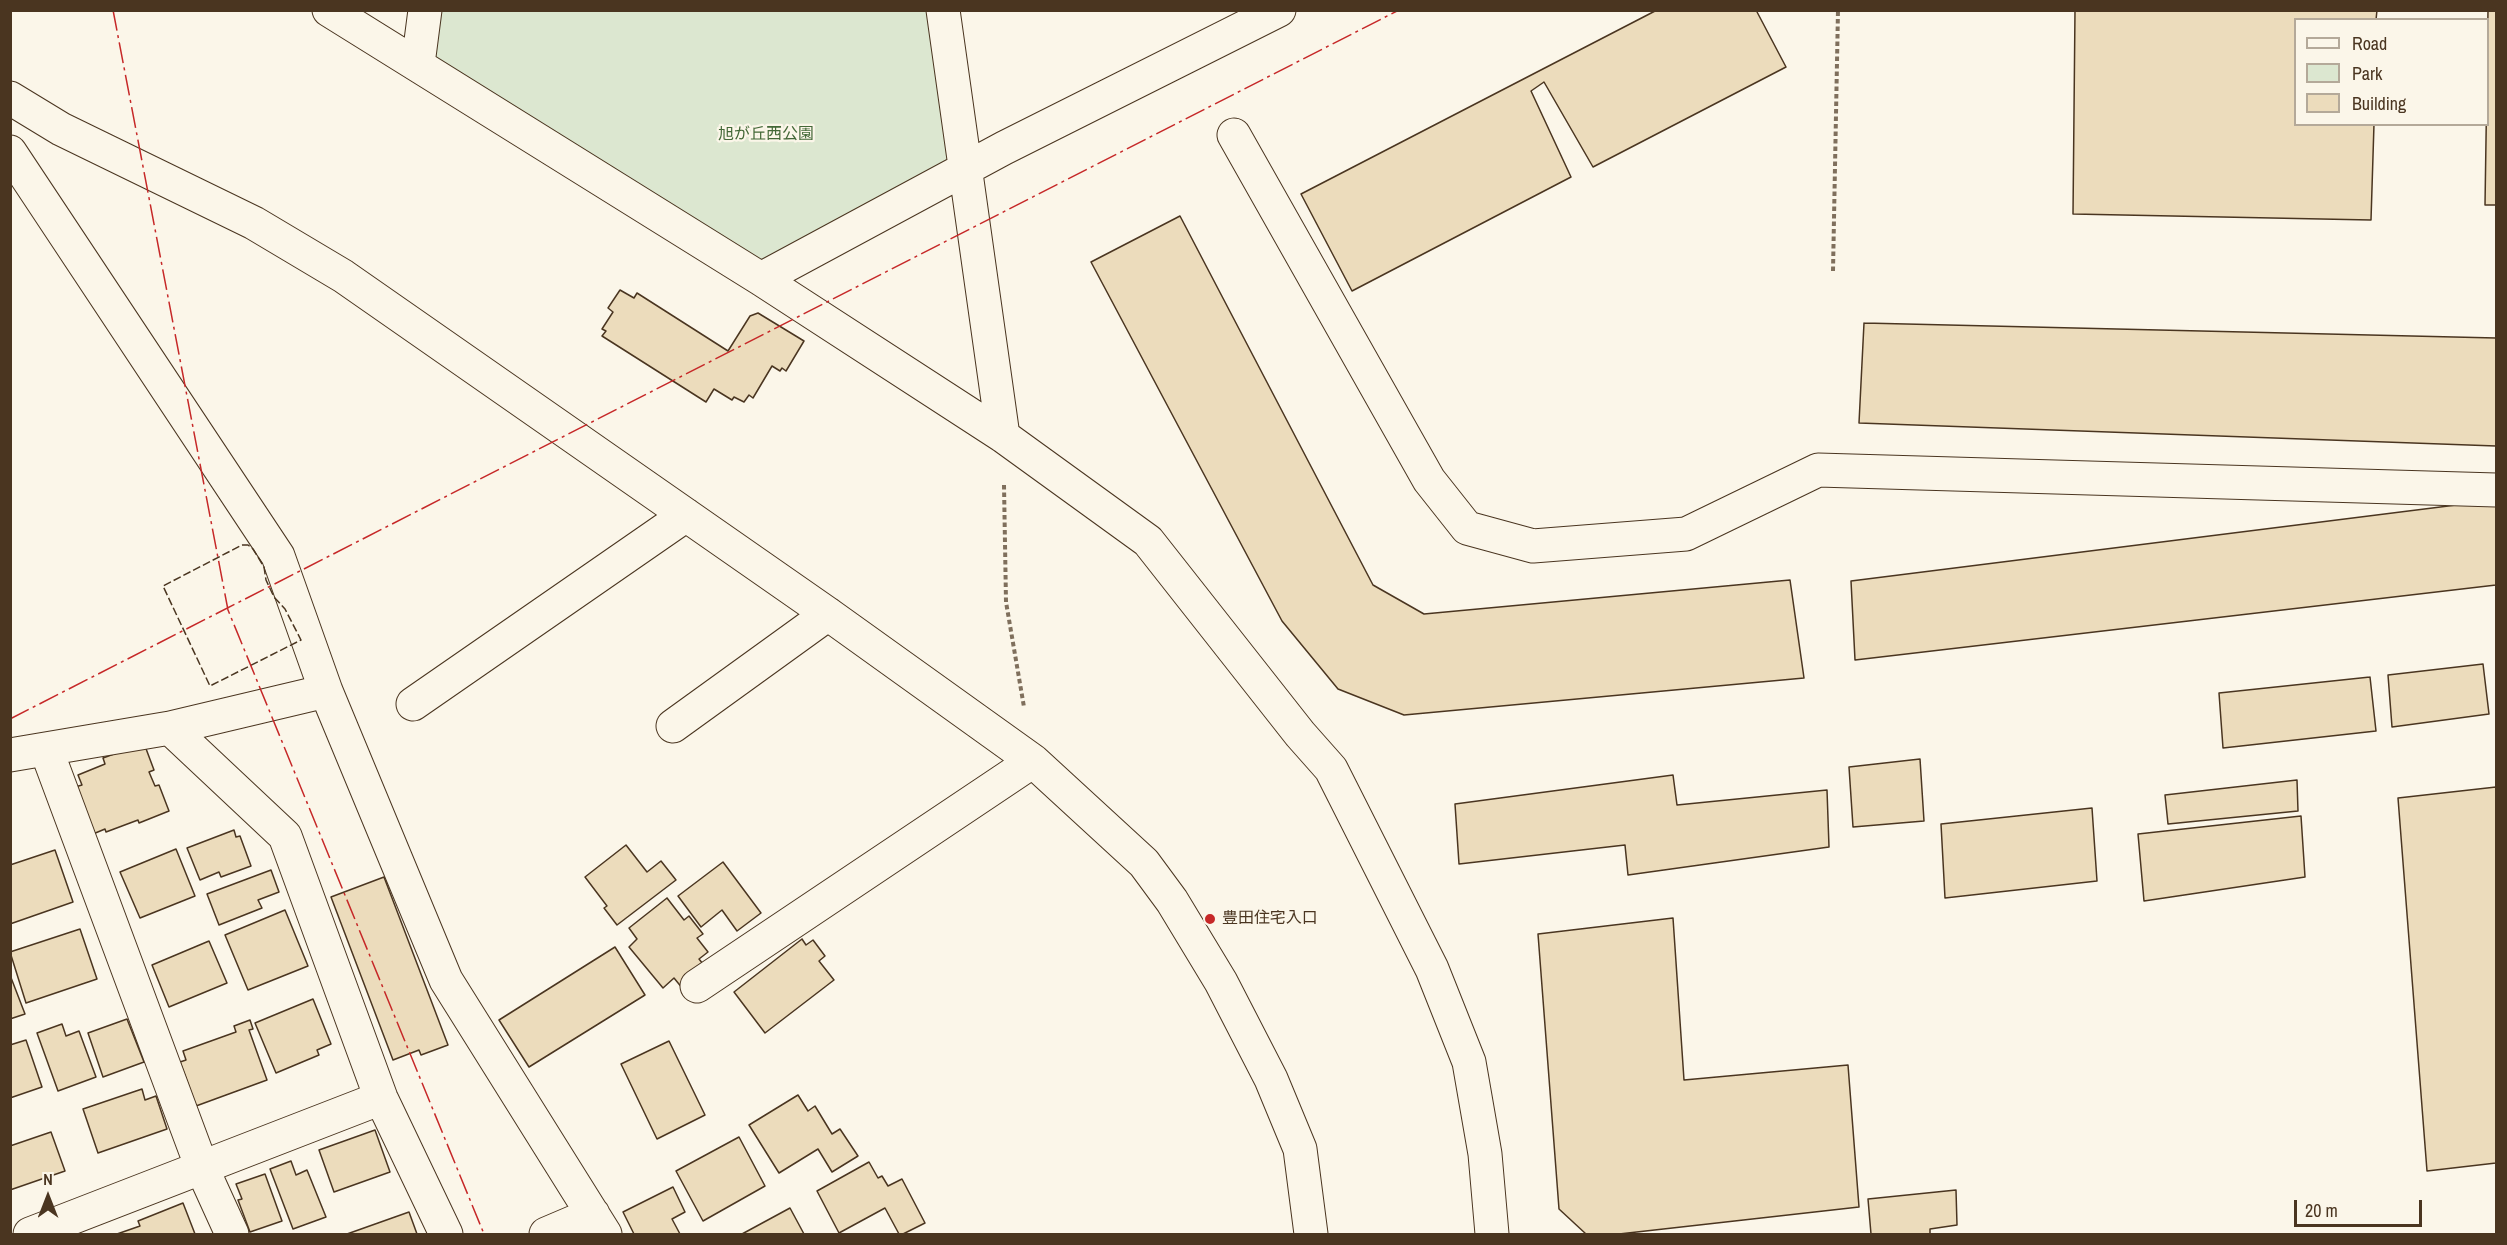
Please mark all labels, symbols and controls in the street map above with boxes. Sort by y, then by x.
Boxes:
legend [2294,18,2489,126]
text: Road [2352,31,2387,56]
text: Park [2352,61,2382,86]
text: Building [2352,91,2406,116]
park label: 旭が丘西公園 [718,125,814,145]
place label: 豊田住宅入口 [1222,909,1318,929]
marker: 豊田住宅入口 [1203,912,1217,926]
north arrow [18,1167,78,1227]
text: N [43,1168,53,1190]
scale bar [2297,1188,2424,1226]
text: 20 m [2305,1198,2338,1223]

